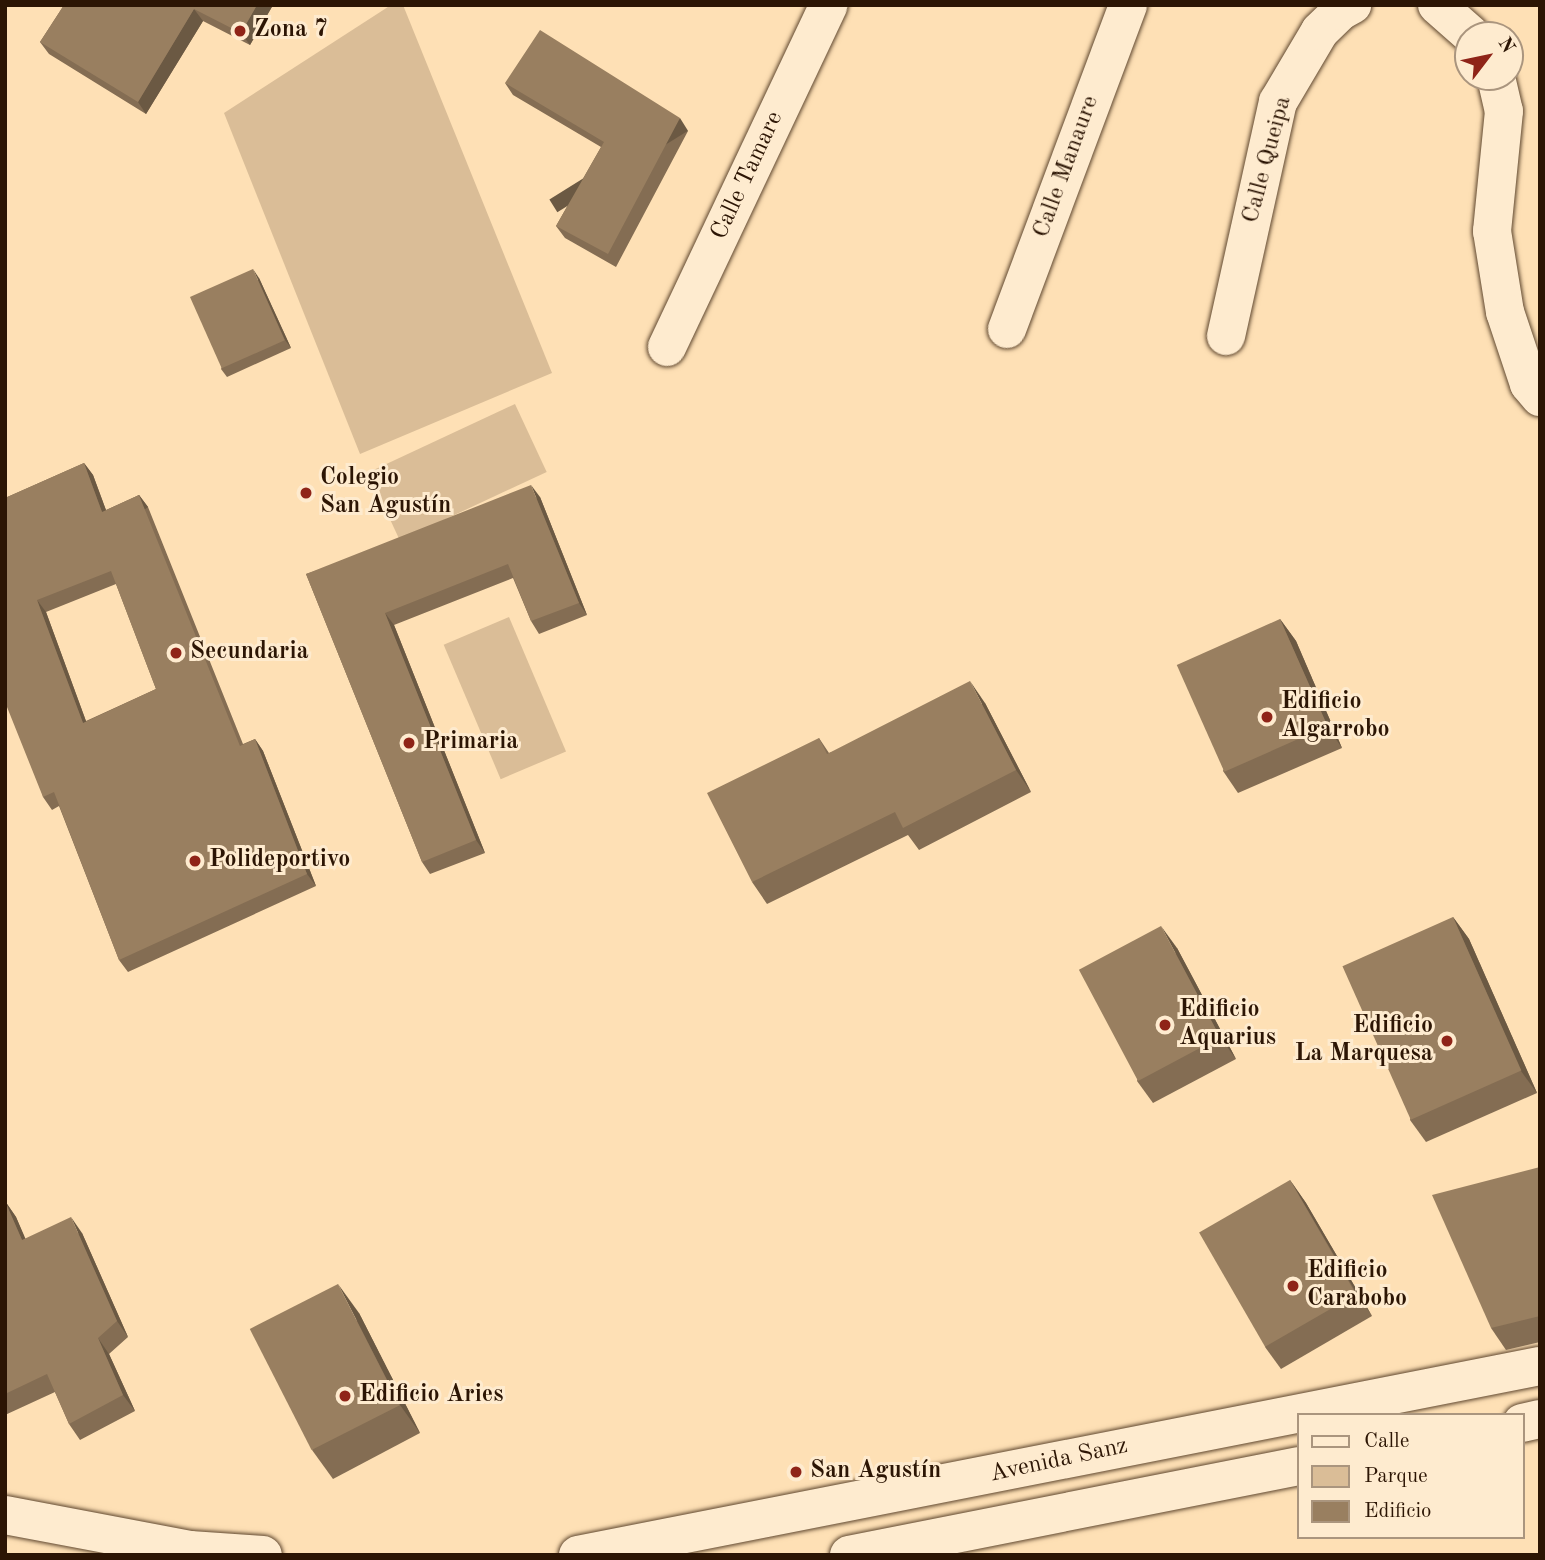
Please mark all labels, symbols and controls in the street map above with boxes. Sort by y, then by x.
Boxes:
place label: Zona 7 [254,17,328,45]
north arrow [1454,21,1524,91]
marker: Zona 7 [232,23,248,39]
text: N [1494,34,1517,57]
street label: Calle Manaure [1028,92,1106,242]
street label: Calle Queipa [1237,93,1299,227]
street label: Calle Tamare [706,107,790,245]
place label: Colegio San Agustín [320,465,451,521]
marker: Colegio San Agustín [298,485,314,501]
place label: Secundaria [190,639,309,667]
marker: Secundaria [168,645,184,661]
place label: Edificio Algarrobo [1281,689,1390,745]
marker: Edificio Algarrobo [1259,709,1275,725]
place label: Primaria [423,729,518,757]
marker: Primaria [401,735,417,751]
place label: Polideportivo [209,847,350,875]
marker: Polideportivo [187,853,203,869]
place label: Edificio Aquarius [1179,997,1276,1053]
place label: Edificio La Marquesa [1294,1013,1433,1069]
marker: Edificio Aquarius [1157,1017,1173,1033]
marker: Edificio La Marquesa [1439,1033,1455,1049]
place label: Edificio Carabobo [1307,1258,1407,1314]
marker: Edificio Carabobo [1285,1278,1301,1294]
place label: Edificio Aries [359,1382,503,1410]
marker: Edificio Aries [337,1388,353,1404]
legend [1296,1413,1524,1539]
text: Calle [1364,1431,1409,1452]
street label: Avenida Sanz [987,1432,1131,1490]
place label: San Agustín [810,1458,941,1486]
marker: San Agustín [788,1464,804,1480]
text: Parque [1364,1466,1428,1487]
text: Edificio [1364,1501,1432,1522]

